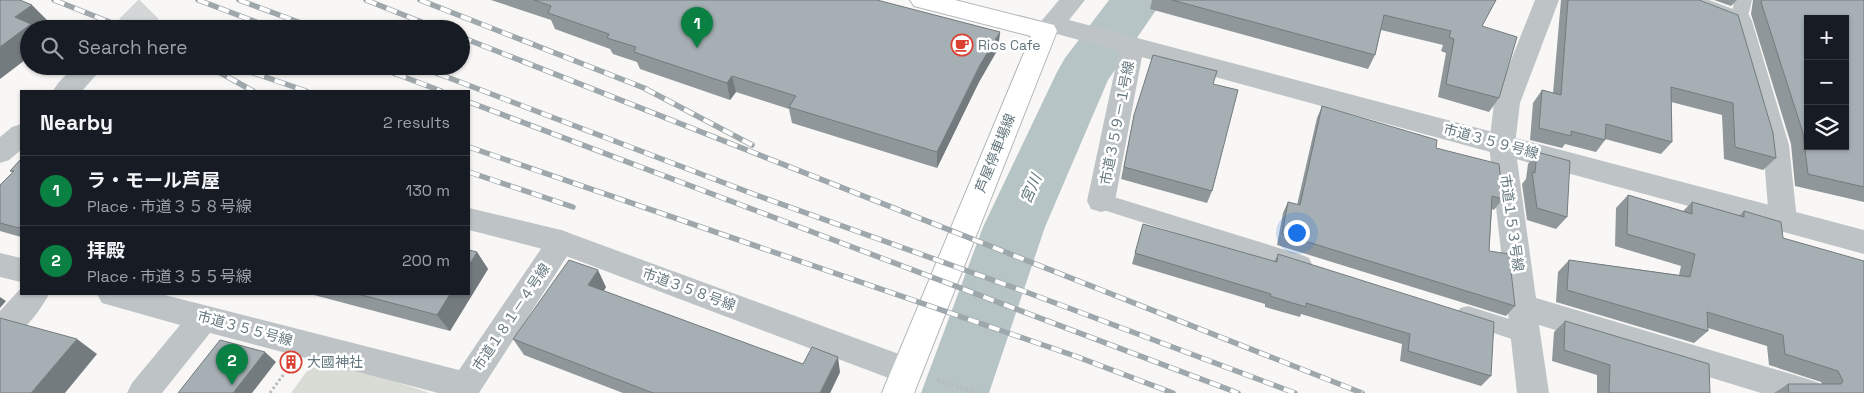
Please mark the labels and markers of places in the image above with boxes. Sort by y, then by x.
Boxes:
pin: 1 [681,7,713,48]
cafe icon: Rios Cafe [950,33,974,57]
place label: Rios Cafe [978,36,1041,54]
pin: 2 [216,344,248,385]
building icon: 大國神社 [279,350,303,374]
place label: 大國神社 [307,353,363,371]

